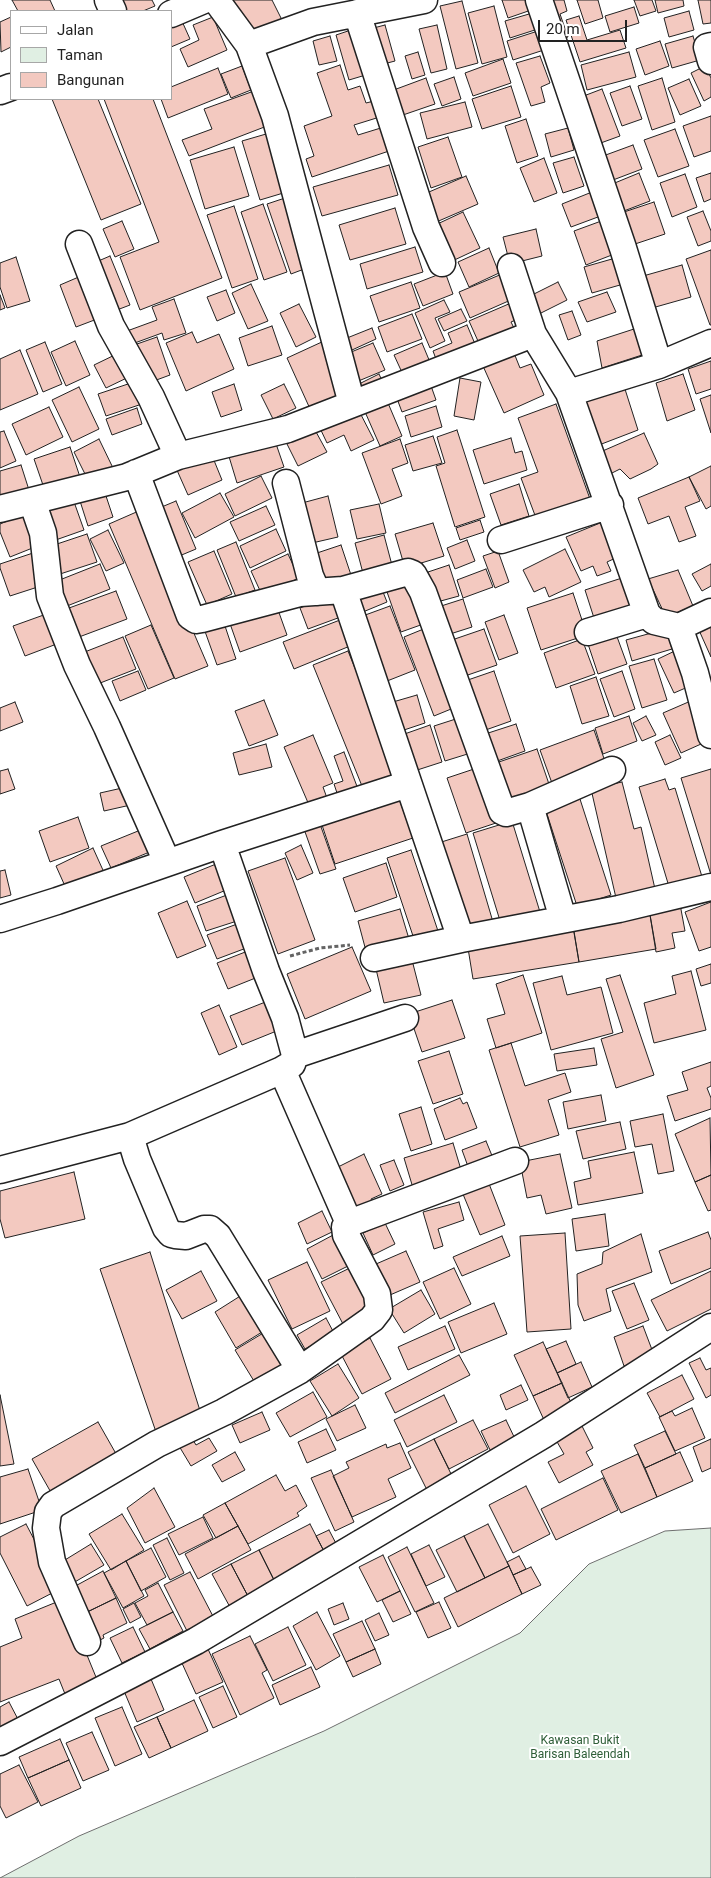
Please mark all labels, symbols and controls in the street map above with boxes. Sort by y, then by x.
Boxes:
legend [10,10,172,100]
scale bar [541,10,630,42]
text: 20 m [546,20,580,38]
text: Jalan [57,21,94,39]
text: Taman [57,46,103,64]
text: Bangunan [57,71,124,89]
park label: Kawasan Bukit Barisan Baleendah [530,1734,630,1762]

